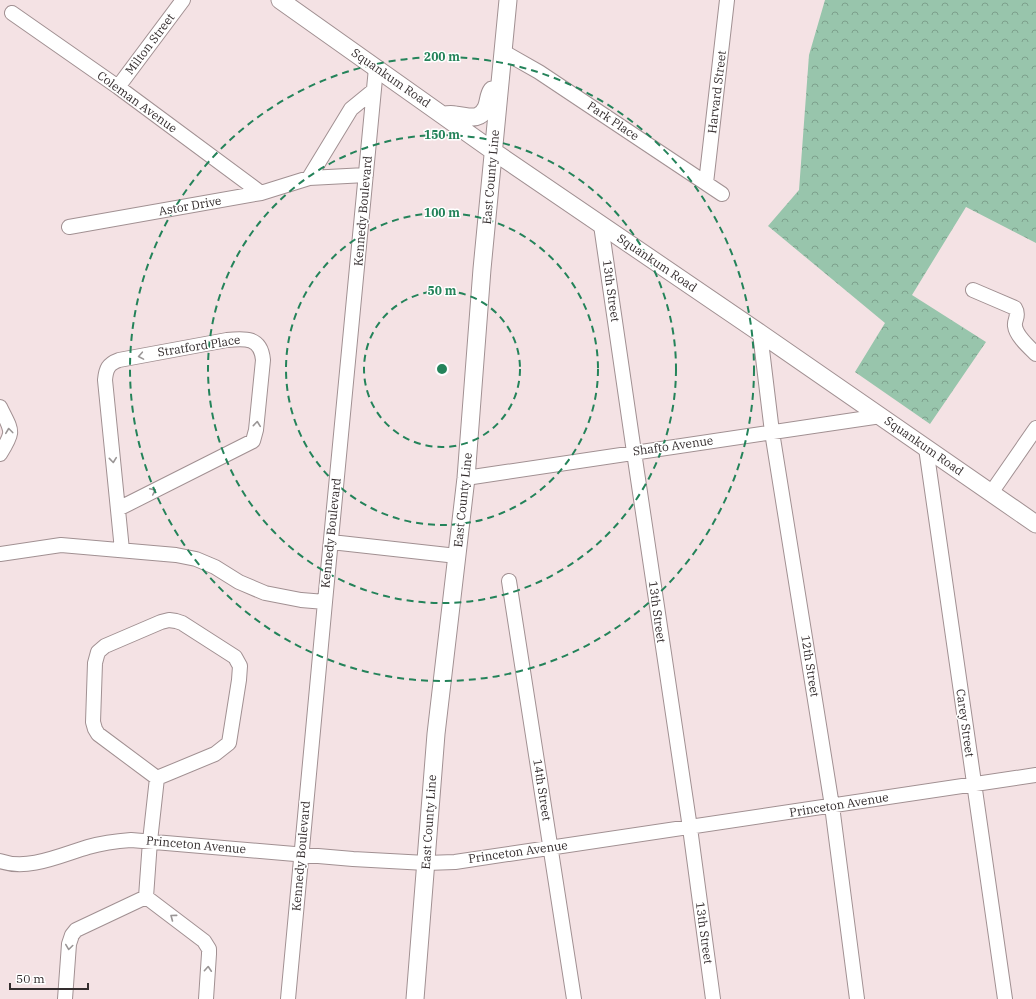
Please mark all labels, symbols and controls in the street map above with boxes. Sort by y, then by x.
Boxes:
street label: Milton Street [122,10,178,77]
street label: Squankum Road [349,45,434,110]
text: 200 m [424,49,460,64]
street label: Harvard Street [704,50,729,134]
street label: Coleman Avenue [94,68,180,136]
street label: Park Place [585,98,642,143]
text: 150 m [424,127,460,142]
street label: East County Line [479,129,502,225]
street label: Kennedy Boulevard [350,155,375,267]
street label: Astor Drive [157,193,222,218]
text: 100 m [424,205,460,220]
street label: Squankum Road [615,230,700,295]
street label: 13th Street [600,259,623,323]
text: 50 m [428,283,457,298]
street label: Stratford Place [156,332,241,359]
one-way arrow [138,351,144,359]
centre of rings [435,362,449,376]
street label: Squankum Road [882,413,967,478]
one-way arrow [252,421,261,427]
one-way arrow [5,428,14,434]
street label: Shafto Avenue [632,432,714,459]
street label: East County Line [450,452,475,548]
one-way arrow [108,457,117,463]
street label: Kennedy Boulevard [317,477,344,589]
one-way arrow [148,489,156,496]
street label: 13th Street [646,580,669,644]
street label: 12th Street [798,634,823,698]
street label: Carey Street [953,688,978,758]
street label: 14th Street [530,758,555,822]
street label: East County Line [418,774,439,870]
street label: Princeton Avenue [788,789,890,820]
street label: Kennedy Boulevard [288,800,313,912]
street label: Princeton Avenue [145,833,247,856]
street label: Princeton Avenue [467,837,569,866]
street label: 13th Street [693,901,716,965]
one-way arrow [171,915,178,922]
one-way arrow [65,944,74,950]
scale bar [10,965,88,991]
one-way arrow [204,966,213,972]
text: 50 m [16,971,45,986]

